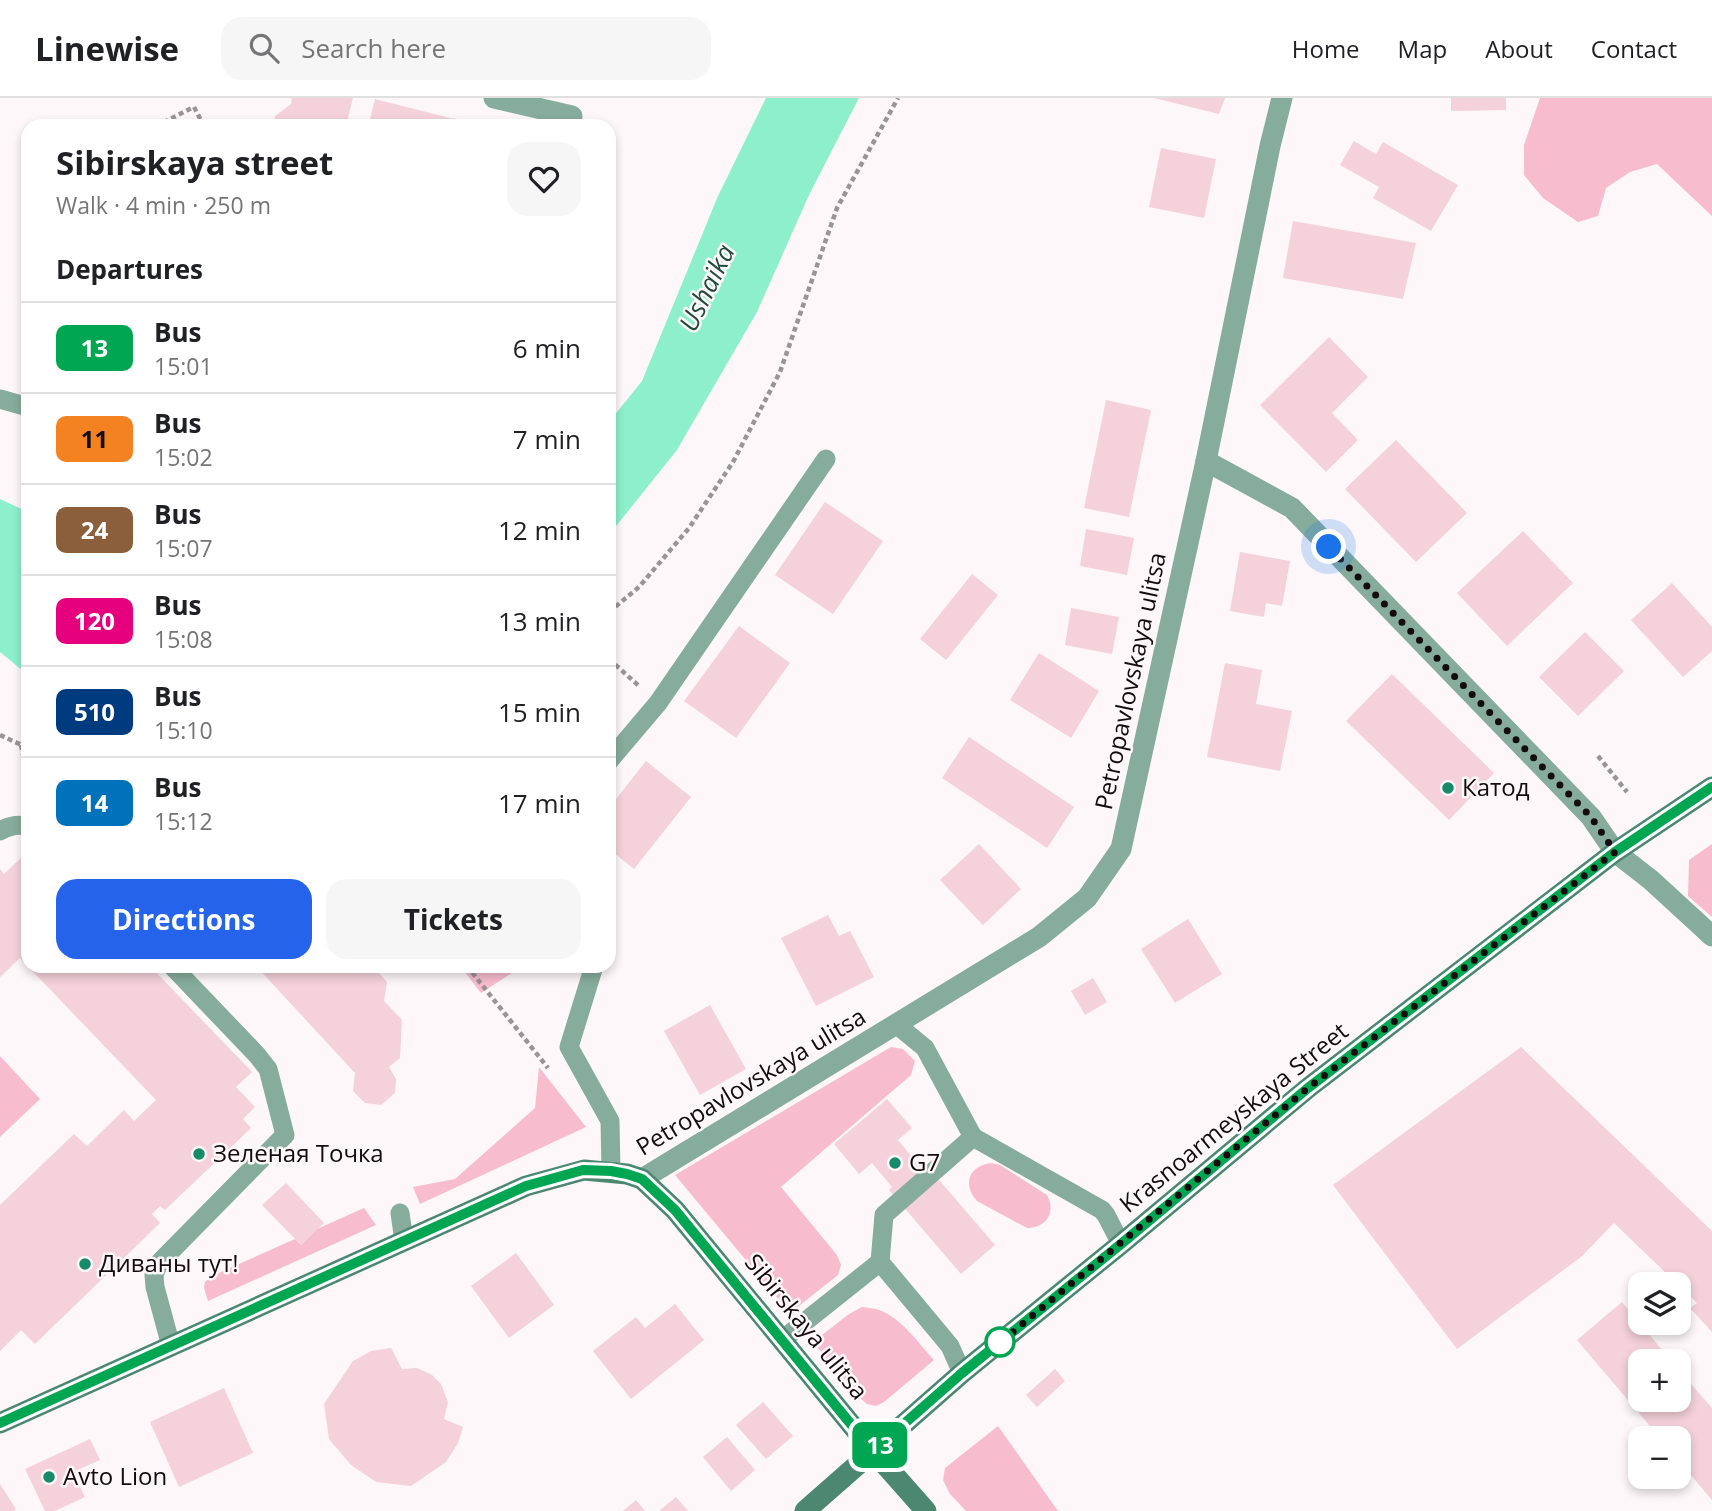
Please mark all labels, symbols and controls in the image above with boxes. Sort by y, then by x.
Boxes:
search box [221,17,711,80]
text: Linewise [35,26,179,71]
icon: search [245,29,283,67]
text: Search here [301,30,446,66]
text: Home [1292,32,1360,65]
text: Map [1398,32,1447,65]
text: About [1485,32,1553,65]
text: Contact [1591,32,1677,65]
text: Sibirskaya street [56,140,333,185]
button: heart [507,142,581,216]
text: Walk · 4 min · 250 m [56,189,271,221]
water label: Ushaika [670,238,743,337]
text: Departures [56,251,203,287]
text: Bus [154,314,201,350]
text: 6 min [513,330,581,366]
text: 13 [81,331,108,364]
text: 15:01 [154,350,213,382]
text: Bus [154,405,201,441]
text: 7 min [513,421,581,457]
text: 11 [81,422,108,455]
text: 15:02 [154,441,213,473]
text: Bus [154,496,201,532]
text: 12 min [498,512,581,548]
text: 24 [81,513,108,546]
your location [1311,529,1346,564]
text: 15:07 [154,532,213,564]
street label: Petropavlovskaya ulitsa [1086,549,1173,812]
text: Bus [154,587,201,623]
text: 13 min [498,603,581,639]
text: 120 [74,604,115,637]
text: 15:08 [154,623,213,655]
text: Bus [154,678,201,714]
text: 15 min [498,694,581,730]
text: 510 [74,695,115,728]
text: 15:10 [154,714,213,746]
text: Bus [154,769,201,805]
place label: Катод [1462,770,1530,803]
marker: Катод [1440,780,1456,796]
text: 17 min [498,785,581,821]
text: 14 [81,786,108,819]
text: 15:12 [154,805,213,837]
button: Directions [56,879,312,959]
button: Tickets [326,879,581,959]
street label: Petropavlovskaya ulitsa [629,999,871,1162]
street label: Krasnoarmeyskaya Street [1112,1014,1354,1219]
place label: Зеленая Точка [213,1136,384,1169]
place label: G7 [909,1145,940,1178]
marker: Зеленая Точка [191,1146,207,1162]
marker: G7 [887,1155,903,1171]
place label: Диваны тут! [99,1246,239,1279]
street label: Sibirskaya ulitsa [738,1246,876,1406]
marker: Диваны тут! [77,1256,93,1272]
map controls [1628,1272,1691,1489]
button: layers [1628,1272,1691,1335]
unlabelled marker [985,1327,1015,1357]
button: + [1628,1349,1691,1412]
line badge: 13 [848,1422,912,1468]
button: − [1628,1426,1691,1489]
text: 13 [866,1428,894,1461]
place label: Avto Lion [63,1459,167,1492]
marker: Avto Lion [41,1469,57,1485]

